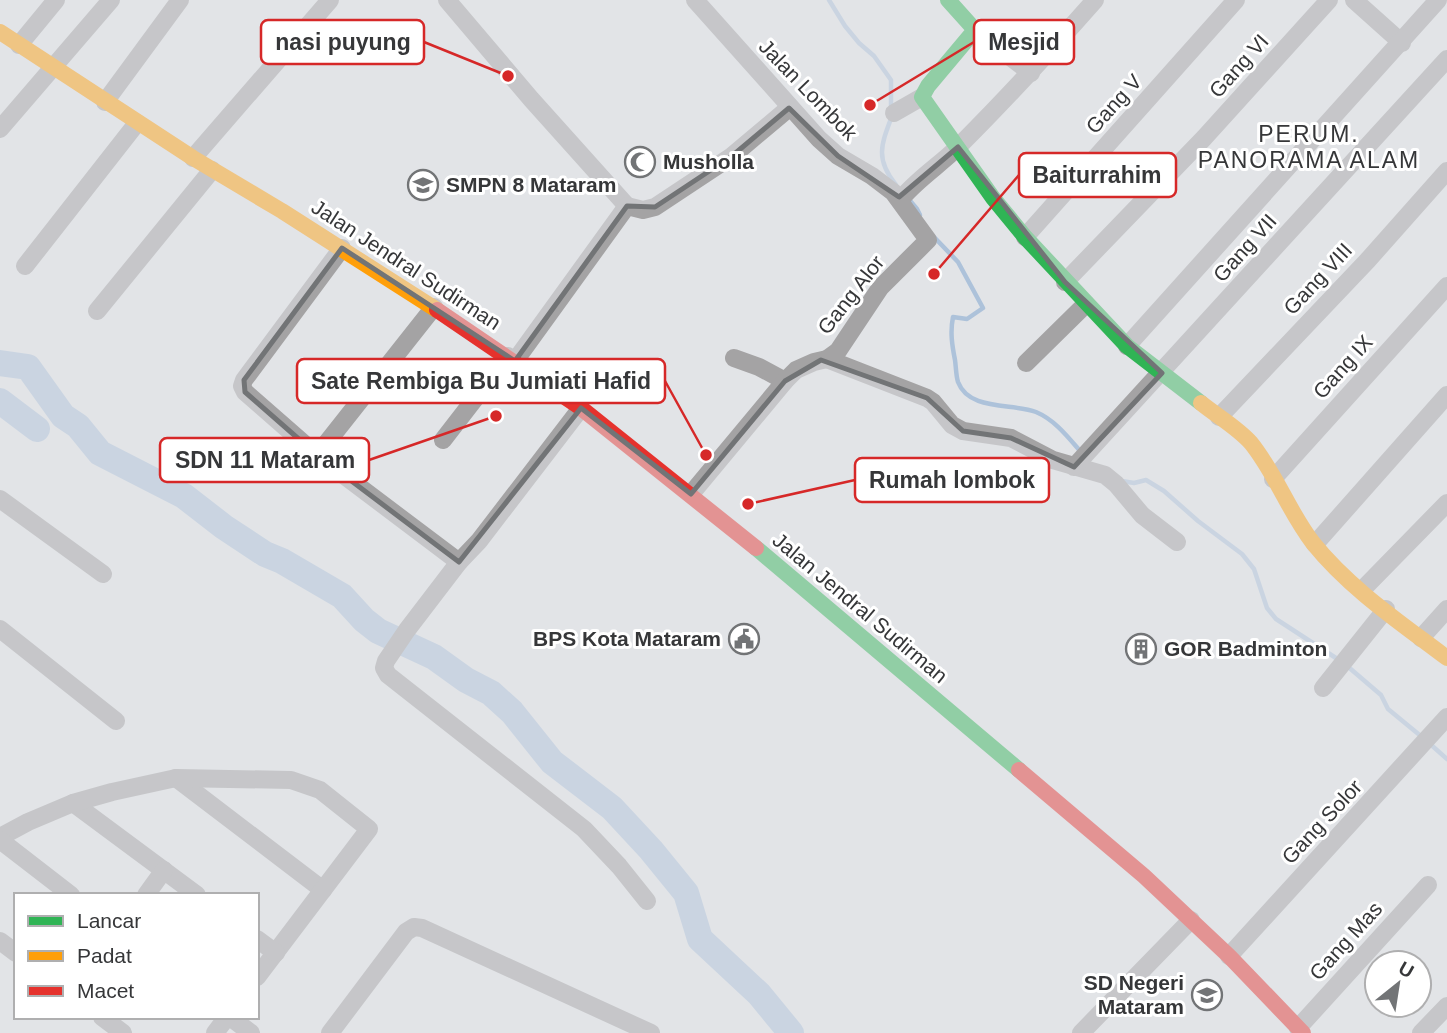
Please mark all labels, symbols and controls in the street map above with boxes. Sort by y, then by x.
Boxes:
callout: nasi puyung [261,20,424,64]
callout: Mesjid [974,20,1074,64]
text: nasi puyung [275,29,411,55]
text: Mesjid [988,29,1060,55]
street label: Gang VI [1204,29,1273,102]
street label: Jalan Lombok [755,35,862,145]
street label: Gang V [1081,70,1146,138]
district label: PERUM. PANORAMA ALAM [1198,121,1420,173]
mosque icon: Musholla [623,145,657,179]
place label: Musholla [663,150,754,173]
callout: Baiturrahim [1019,153,1176,197]
text: Baiturrahim [1032,162,1162,188]
school or university icon: SMPN 8 Mataram [406,168,440,202]
place label: SMPN 8 Mataram [446,173,616,196]
street label: Jalan Jendral Sudirman [307,195,505,334]
street label: Gang VII [1208,209,1281,286]
street label: Gang VIII [1279,238,1356,319]
street label: Gang Alor [813,251,888,339]
street label: Gang IX [1308,330,1377,403]
callout: Sate Rembiga Bu Jumiati Hafid [297,359,665,403]
text: Sate Rembiga Bu Jumiati Hafid [311,368,651,394]
callout: SDN 11 Mataram [160,438,369,482]
text: SDN 11 Mataram [175,447,355,473]
callout: Rumah lombok [855,458,1049,502]
text: Rumah lombok [869,467,1035,493]
street label: Jalan Jendral Sudirman [768,528,952,687]
public building icon: BPS Kota Mataram [727,622,761,656]
place label: BPS Kota Mataram [533,627,721,650]
building icon: GOR Badminton [1124,632,1158,666]
place label: GOR Badminton [1164,637,1327,660]
street label: Gang Solor [1277,775,1366,868]
legend [14,893,259,1019]
street label: Gang Mas [1305,897,1387,984]
text: Lancar [77,909,141,932]
text: Padat [77,944,132,967]
north arrow [1363,949,1433,1019]
text: U [1395,957,1417,982]
place label: SD Negeri Mataram [1084,971,1184,1018]
school or university icon: SD Negeri Mataram [1190,978,1224,1012]
text: Macet [77,979,134,1002]

